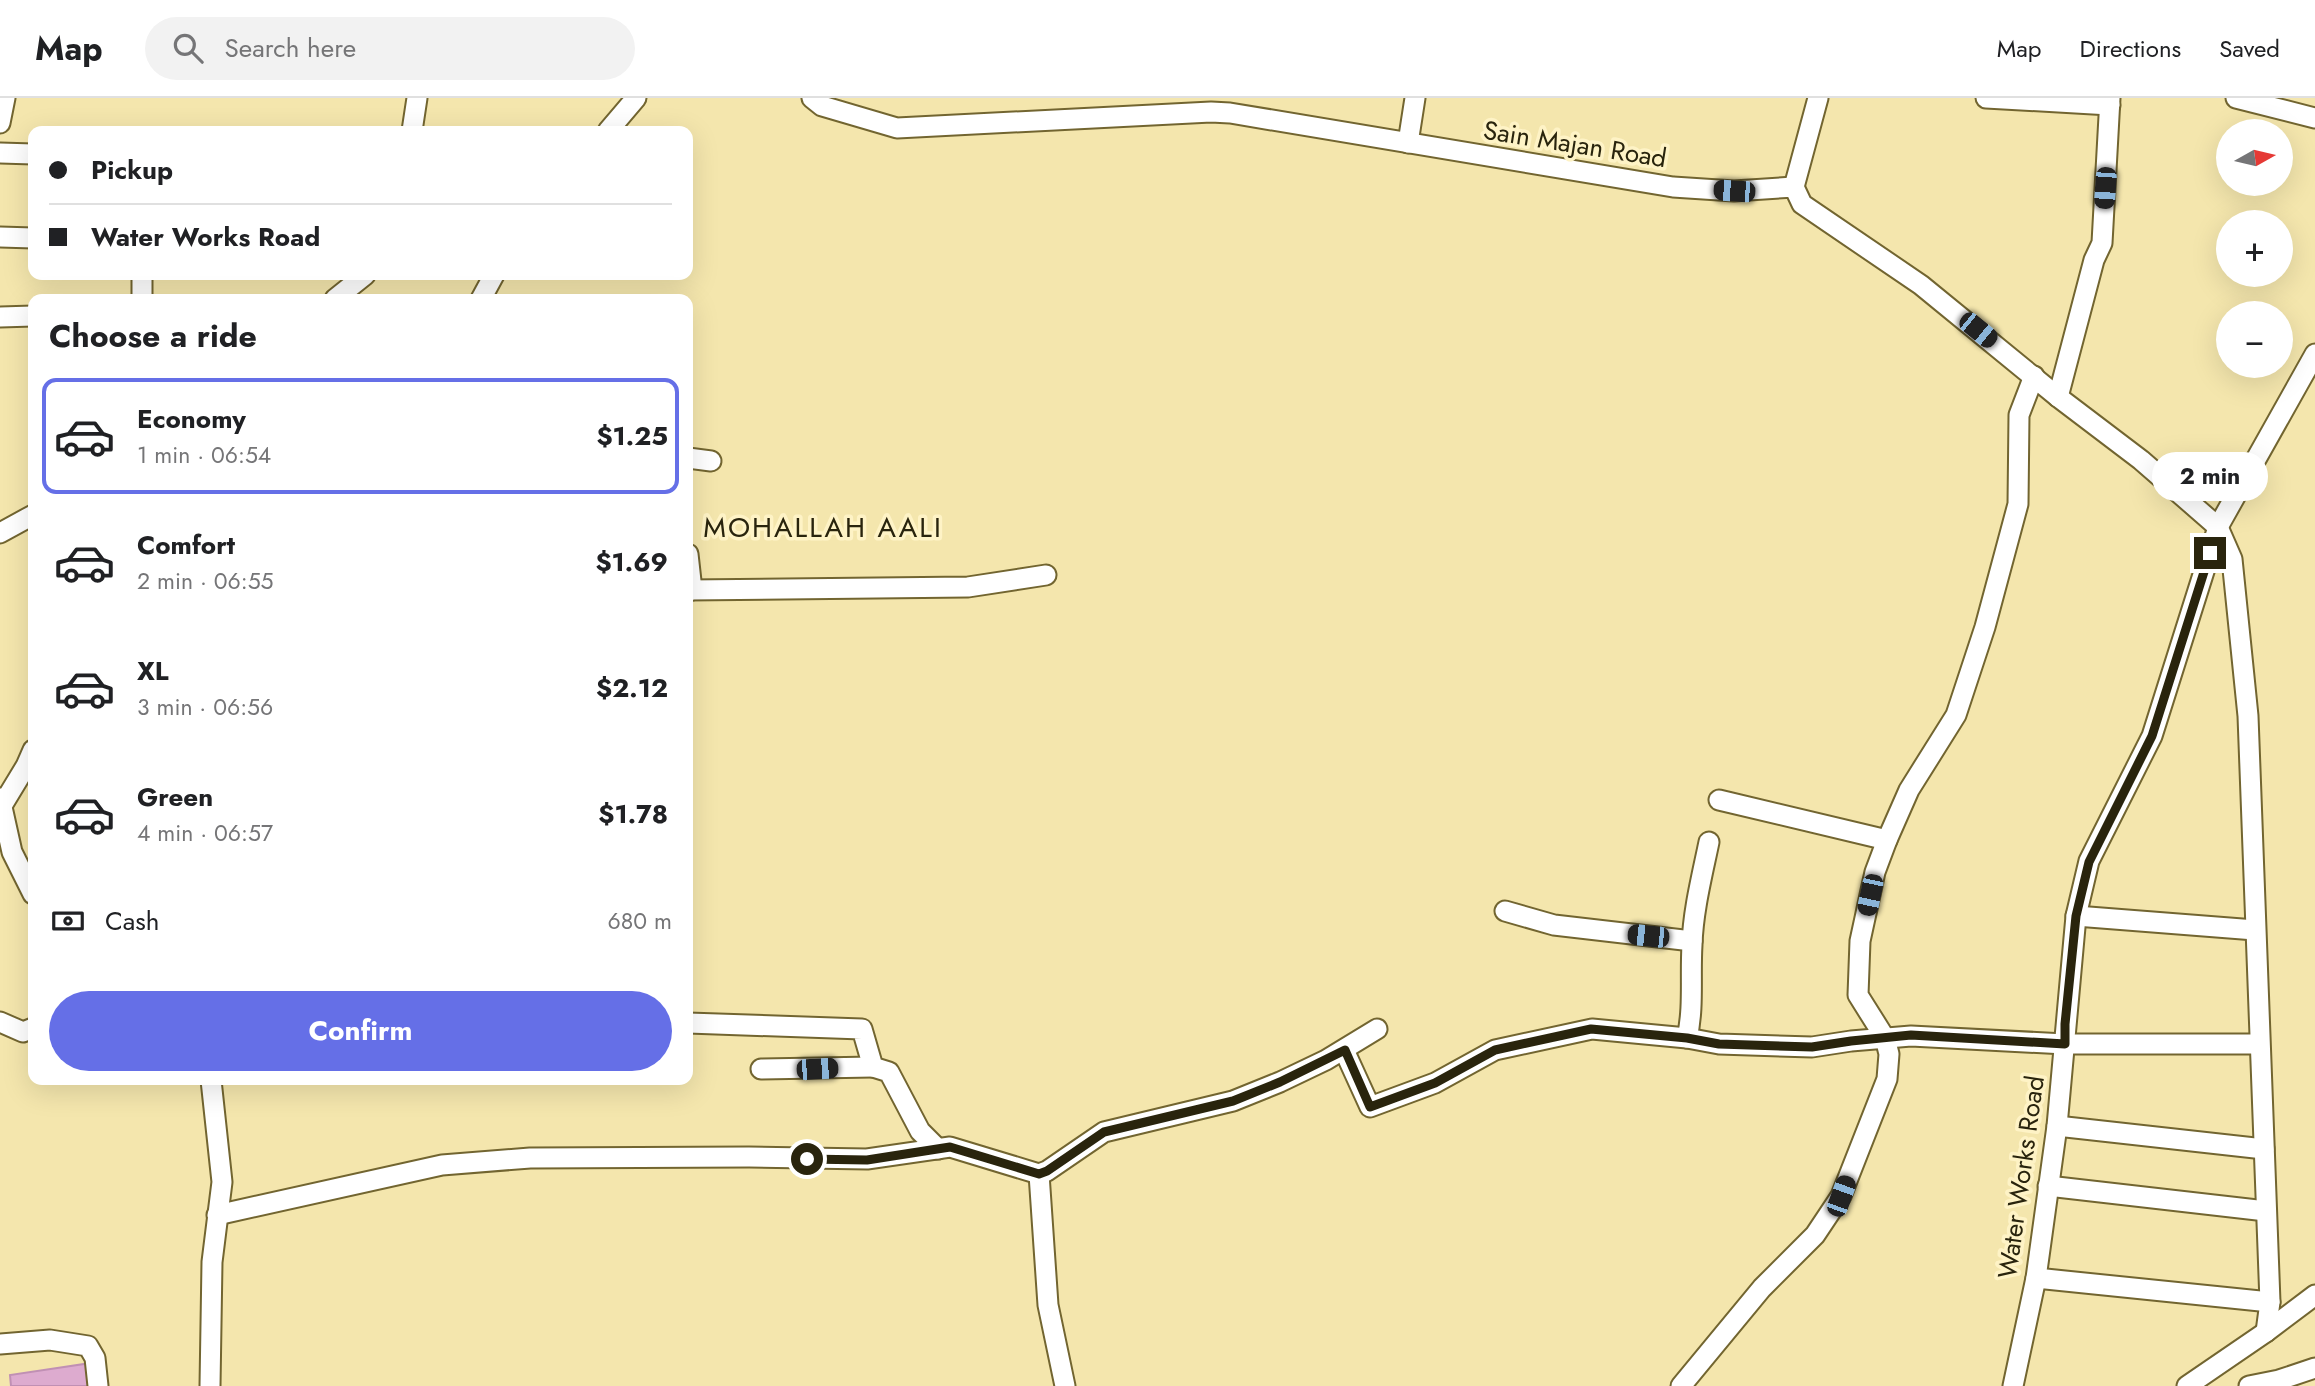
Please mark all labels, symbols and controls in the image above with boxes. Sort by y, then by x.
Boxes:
search box [145,17,635,80]
text: Map [35,25,103,72]
icon: search [169,29,207,67]
text: Search here [225,29,356,67]
text: Map [1997,31,2042,66]
text: Directions [2080,31,2181,66]
text: Saved [2219,31,2280,66]
street label: Sain Majan Road [1481,111,1669,177]
north arrow [2216,119,2292,196]
map controls [2216,119,2293,378]
text: Pickup [91,151,173,189]
car [2094,166,2117,210]
car [1713,179,1756,203]
button: + [2216,210,2293,287]
text: Water Works Road [91,218,320,256]
button: − [2216,301,2293,378]
car [1956,309,2001,351]
text: Choose a ride [49,313,257,359]
text: Economy [137,400,246,438]
icon: car [53,405,116,468]
text: $1.25 [596,417,668,455]
text: 1 min · 06:54 [137,438,271,472]
callout: 2 min [2152,452,2268,500]
text: 2 min [2180,459,2240,493]
district label: MOHALLAH AALI [703,507,943,548]
text: Comfort [137,526,235,564]
icon: car [53,531,116,594]
route end [2194,537,2226,569]
text: $1.69 [595,543,668,581]
text: 2 min · 06:55 [137,564,274,598]
text: XL [137,652,169,690]
icon: car [53,657,116,720]
text: $2.12 [596,669,668,707]
text: 3 min · 06:56 [137,690,273,724]
text: Green [137,778,213,816]
icon: car [53,783,116,846]
text: $1.78 [598,795,668,833]
text: 4 min · 06:57 [137,816,273,850]
car [1856,872,1885,918]
icon: cash [49,902,87,940]
text: Cash [105,902,159,940]
text: 680 m [608,904,672,938]
car [1627,923,1670,949]
button: Confirm [49,991,672,1071]
car [796,1057,839,1081]
street label: Water Works Road [1988,1073,2054,1281]
route start [791,1143,823,1175]
car [1824,1173,1859,1219]

